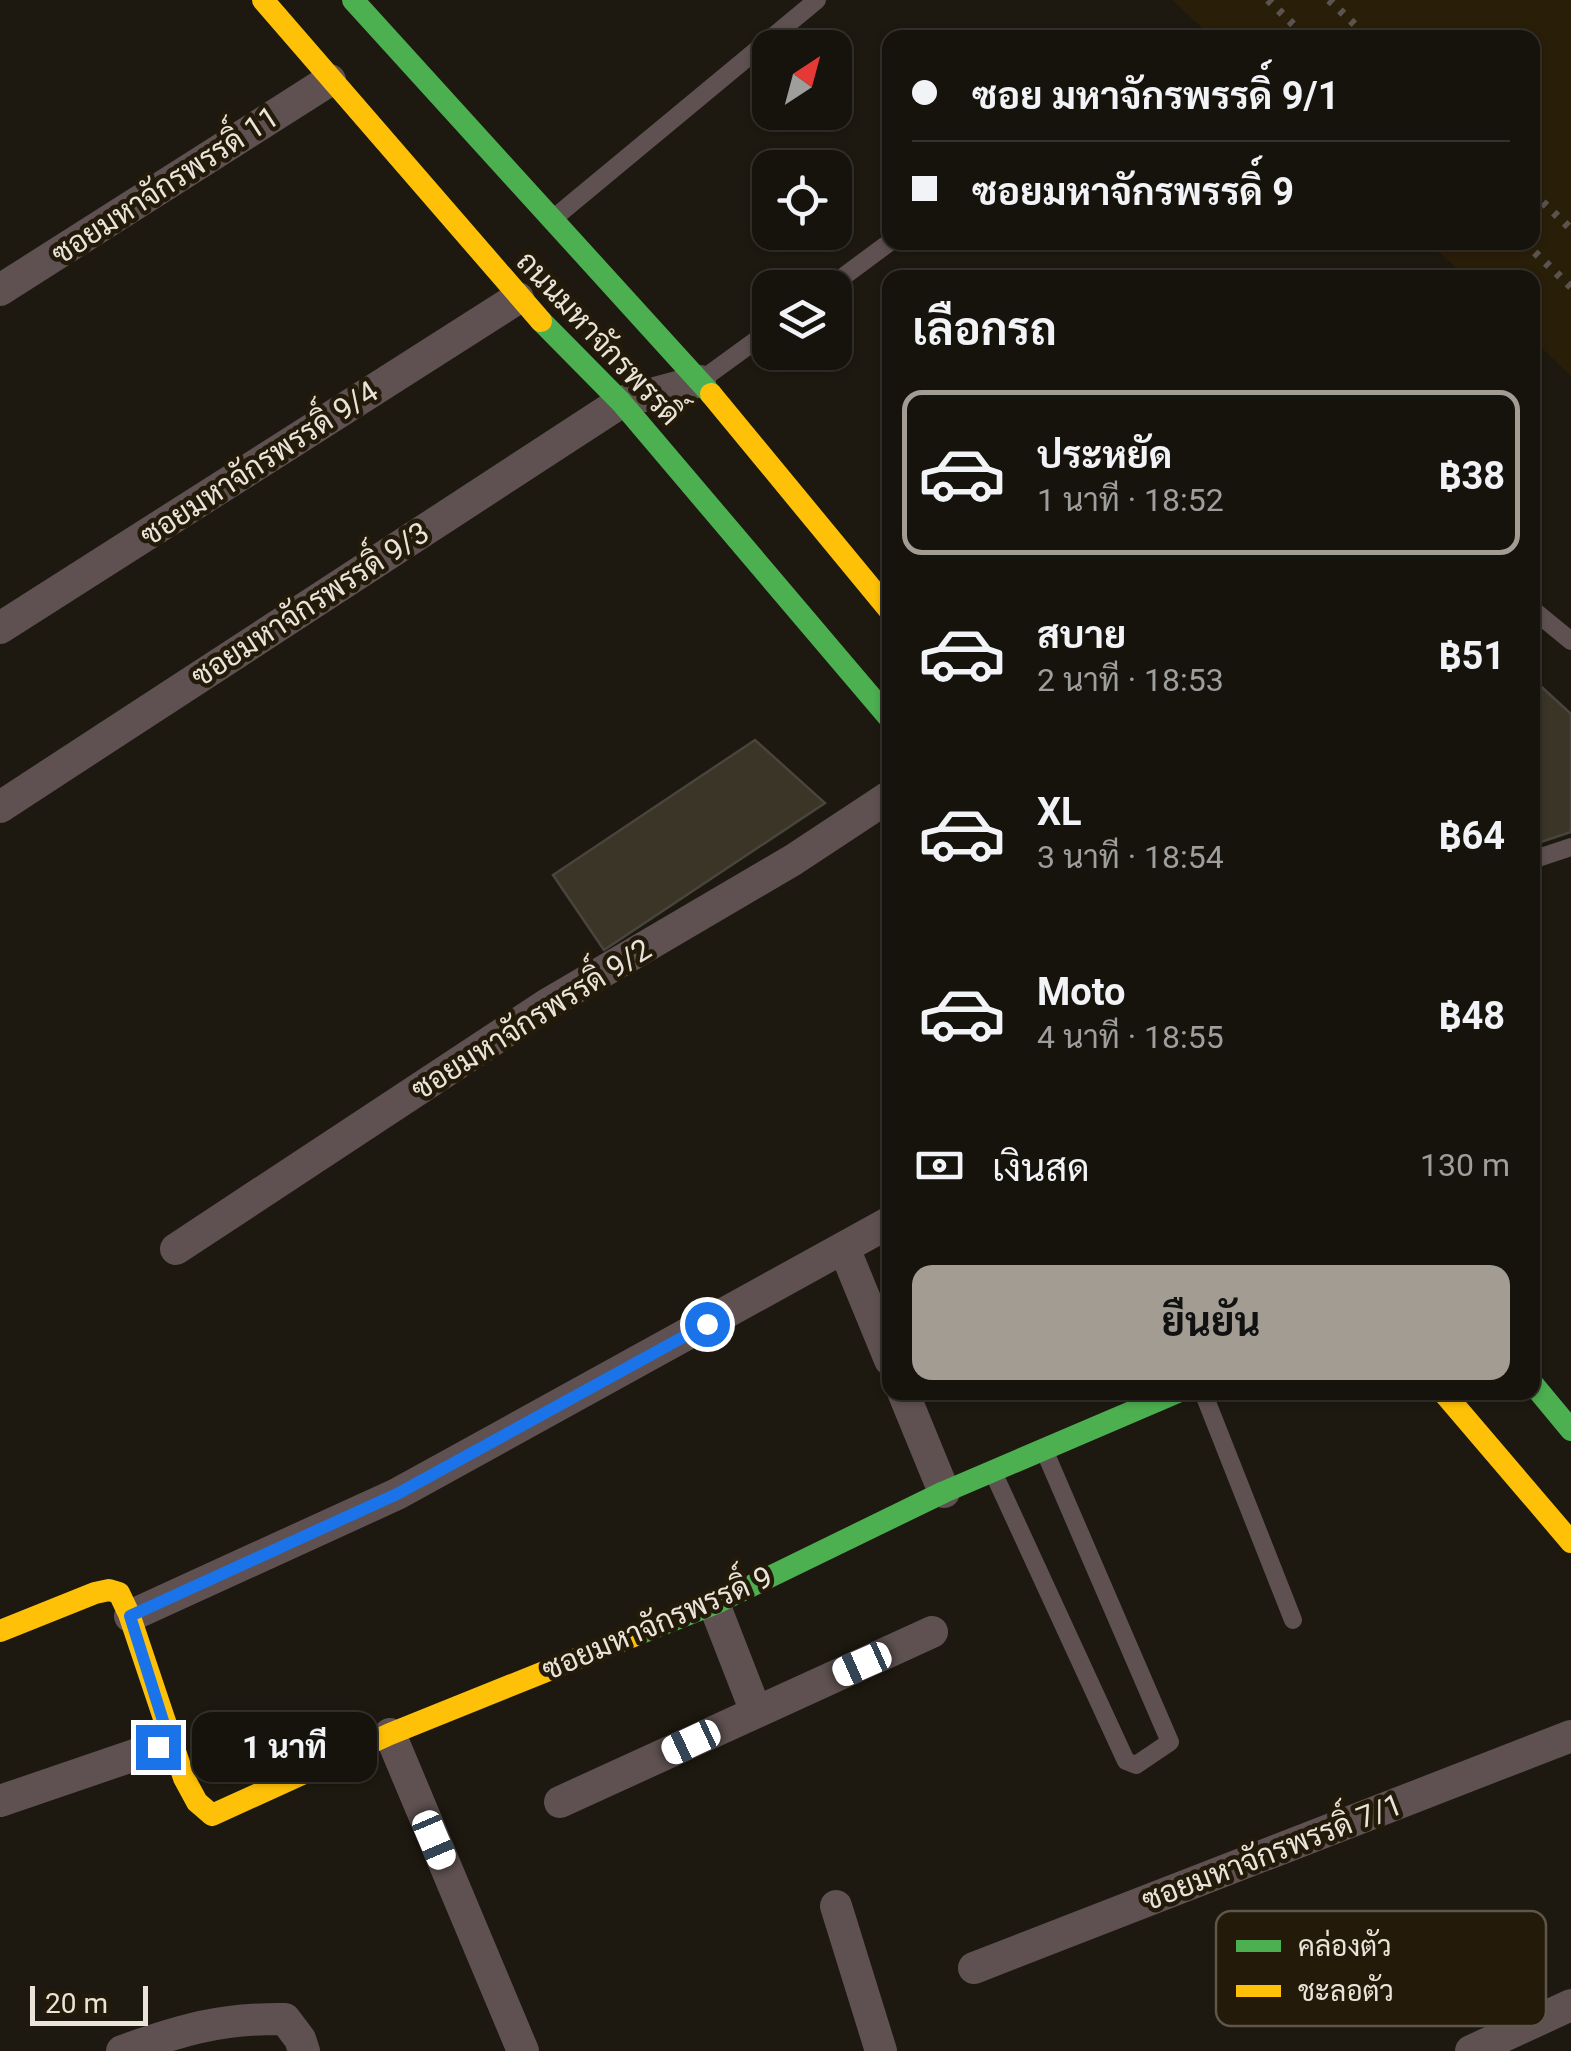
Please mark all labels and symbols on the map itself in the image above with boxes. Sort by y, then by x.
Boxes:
north arrow [752,30,852,130]
street label: ซอยมหาจักรพรรดิ์ 11 [40,91,285,271]
street label: ถนนมหาจักรพรรดิ์ [510,238,695,432]
street label: ซอยมหาจักรพรรดิ์ 9/4 [129,366,384,553]
street label: ซอยมหาจักรพรรดิ์ 9/3 [180,507,435,694]
street label: ซอยมหาจักรพรรดิ์ 9/2 [400,924,657,1107]
route start [685,1302,730,1347]
street label: ซอยมหาจักรพรรดิ์ 9 [533,1551,777,1687]
car [828,1638,896,1690]
callout: 1 นาที [193,1712,378,1782]
car [657,1716,725,1768]
route end [136,1725,181,1770]
street label: ซอยมหาจักรพรรดิ์ 7/1 [1134,1778,1407,1918]
car [408,1807,460,1873]
legend [1216,1911,1546,2026]
text: คล่องตัว [1298,1928,1392,1963]
text: ชะลอตัว [1298,1973,1394,2008]
scale bar [30,1981,148,2026]

